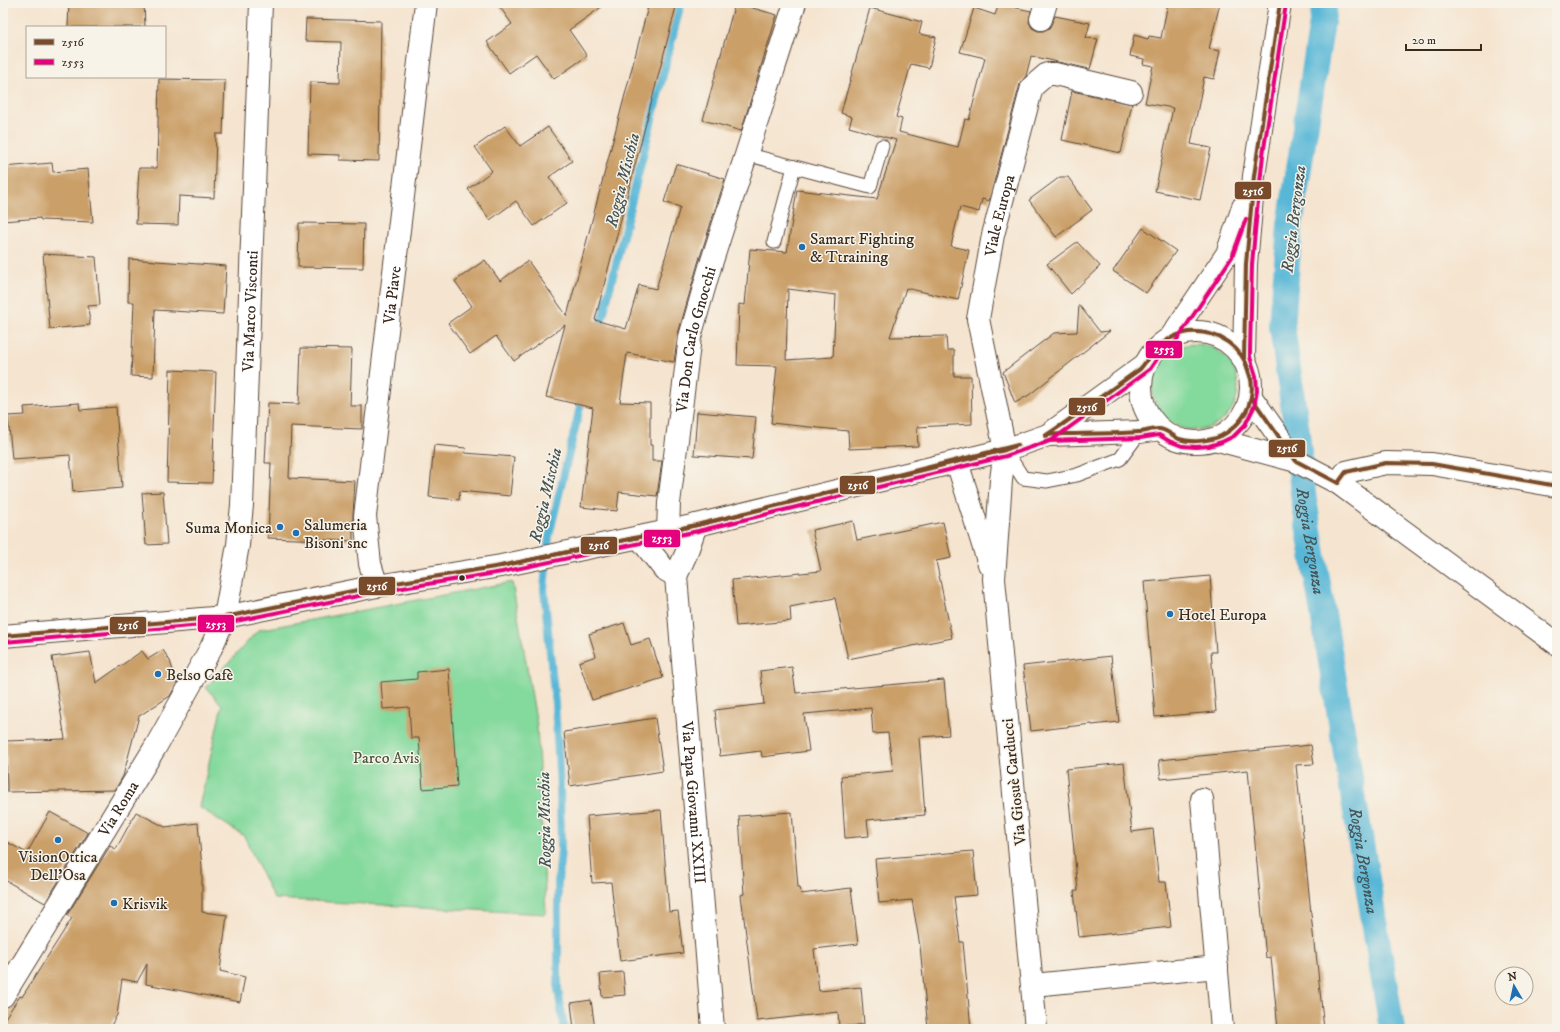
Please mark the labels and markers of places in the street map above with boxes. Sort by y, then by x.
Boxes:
place label: Samart Fighting & Ttraining [810,229,914,267]
marker: Samart Fighting & Ttraining [797,242,807,252]
place label: Salumeria Bisoni snc [304,515,368,553]
place label: Suma Monica [185,518,272,538]
marker: Suma Monica [275,522,285,532]
marker: Salumeria Bisoni snc [291,528,301,538]
unlabelled marker [457,573,467,583]
place label: Hotel Europa [1178,605,1267,625]
marker: Hotel Europa [1165,609,1175,619]
place label: Belso Cafè [166,665,234,685]
marker: Belso Cafè [153,669,163,679]
marker: VisionOttica Dell'Osa [53,835,63,845]
place label: VisionOttica Dell'Osa [17,847,98,885]
place label: Krisvik [122,894,168,914]
marker: Krisvik [109,898,119,908]

